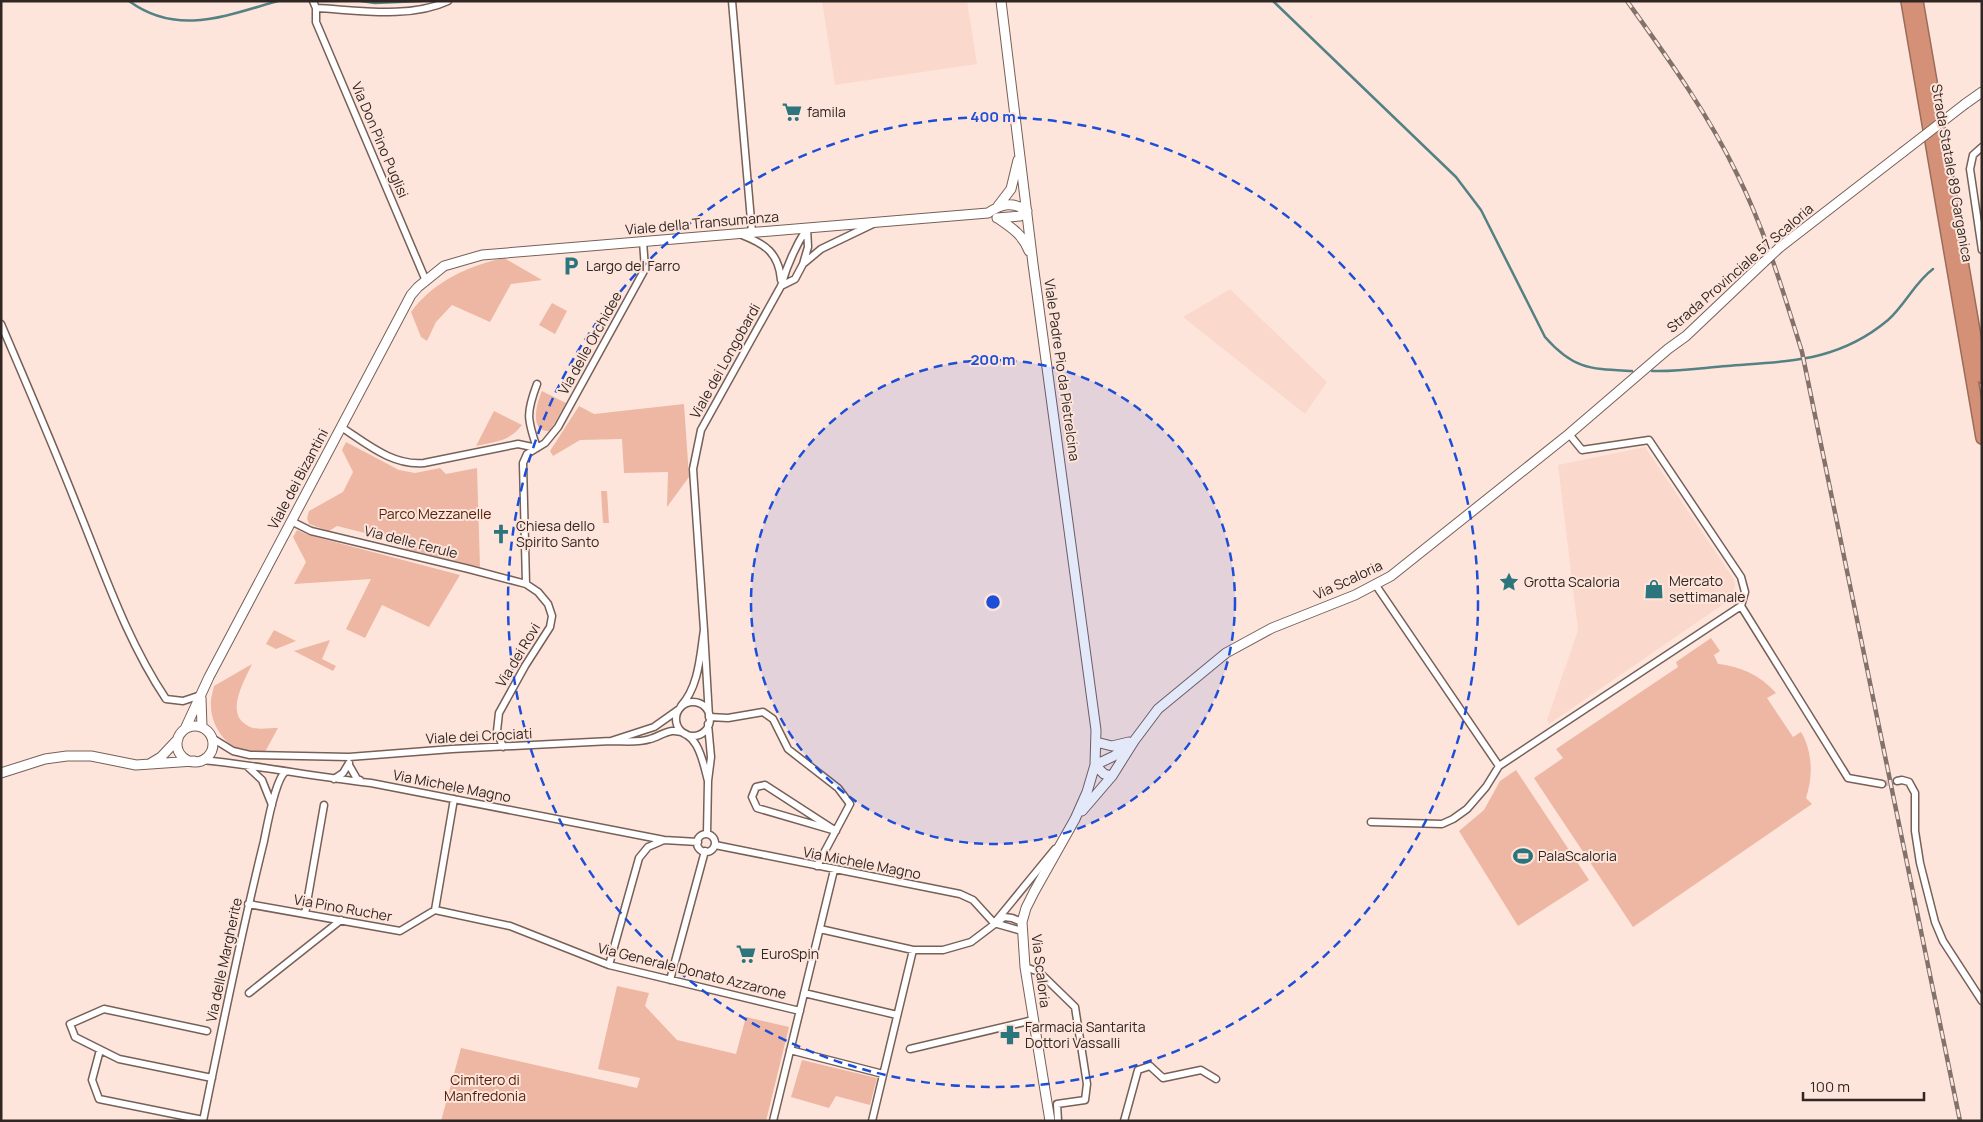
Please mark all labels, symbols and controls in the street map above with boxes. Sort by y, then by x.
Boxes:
street label: Via Don Pino Puglisi [347,79,413,201]
street label: Strada Statale 89 Garganica [1927,82,1978,263]
supermarket icon: famila [781,101,803,123]
place label: famila [807,102,846,121]
text: 400 m [970,106,1016,127]
street label: Strada Provinciale 57 Scaloria [1662,199,1817,337]
street label: Viale della Transumanza [624,206,779,239]
parking icon: Largo del Farro [560,255,582,277]
place label: Largo del Farro [586,256,680,275]
street label: Viale Padre Pio da Pietrelcina [1040,277,1085,462]
street label: Via delle Orchidee [553,288,626,398]
street label: Viale dei Longobardi [685,300,764,422]
text: 200 m [970,349,1016,370]
street label: Viale dei Bizantini [263,425,332,532]
park label: Parco Mezzanelle [379,504,491,523]
place label: Chiesa dello Spirito Santo [516,516,599,551]
street label: Via delle Ferule [362,521,460,562]
church icon: Chiesa dello Spirito Santo [490,523,512,545]
street label: Via Scaloria [1310,555,1385,604]
place icon: Grotta Scaloria [1498,571,1520,593]
place label: Mercato settimanale [1669,571,1745,606]
place label: Grotta Scaloria [1524,572,1620,591]
shop icon: Mercato settimanale [1643,578,1665,600]
centre of rings [984,593,1002,611]
street label: Via dei Rovi [491,619,544,690]
street label: Viale dei Crociati [425,723,533,748]
street label: Via Michele Magno [391,765,513,806]
street label: Via Michele Magno [801,842,923,883]
sports icon: PalaScaloria [1512,845,1534,867]
place label: PalaScaloria [1538,846,1617,865]
street label: Via Pino Rucher [292,890,394,926]
street label: Via delle Margherite [201,896,246,1024]
street label: Via Scaloria [1028,933,1055,1009]
street label: Via Generale Donato Azzarone [596,938,789,1003]
supermarket icon: EuroSpin [735,943,757,965]
place label: EuroSpin [761,944,819,963]
place label: Farmacia Santarita Dottori Vassalli [1025,1017,1145,1052]
pharmacy icon: Farmacia Santarita Dottori Vassalli [999,1024,1021,1046]
park label: Cimitero di Manfredonia [444,1070,526,1105]
scale bar [1803,1070,1924,1102]
text: 100 m [1810,1076,1850,1097]

